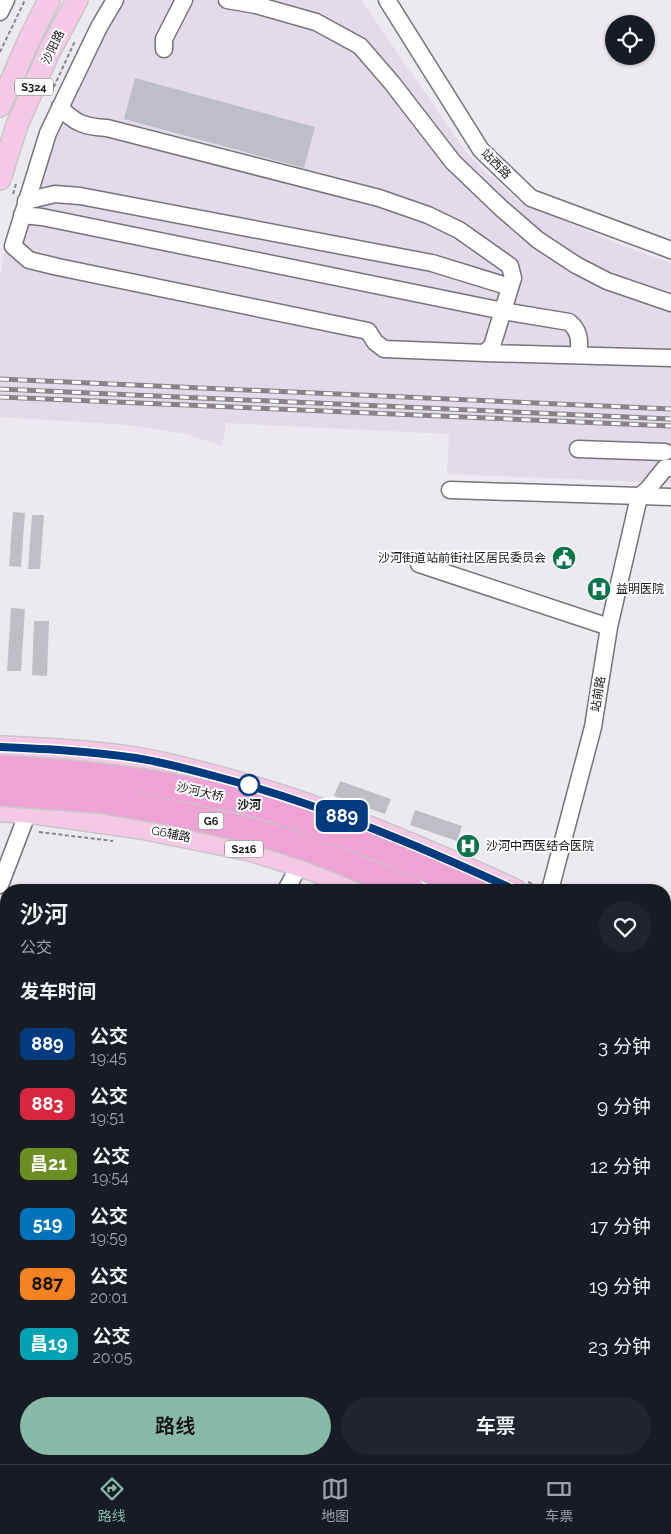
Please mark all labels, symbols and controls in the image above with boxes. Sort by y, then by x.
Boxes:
map controls [605,15,655,65]
button: locate [605,15,655,65]
street label: 沙阳路 [39,28,67,66]
road number: S324 [15,78,53,95]
street label: 站西路 [478,146,514,182]
public building icon: 沙河街道站前街社区居民委员会 [551,545,577,571]
place label: 沙河街道站前街社区居民委员会 [378,551,546,565]
hospital icon: 益明医院 [586,576,612,602]
place label: 益明医院 [616,582,664,596]
street label: 站前路 [588,675,608,713]
marker: 沙河 [238,774,260,796]
street label: 沙河大桥 [175,780,225,804]
place label: 沙河 [237,798,261,812]
line badge: 889 [313,800,371,832]
text: 889 [326,805,358,826]
road number: G6 [198,812,224,829]
street label: G6辅路 [150,823,192,845]
hospital icon: 沙河中西医结合医院 [455,833,481,859]
place label: 沙河中西医结合医院 [486,839,594,853]
road number: S216 [225,841,263,858]
text: 沙河 [20,900,68,929]
button: heart [599,901,651,953]
text: 公交 [20,938,52,957]
text: 发车时间 [20,980,96,1002]
text: 公交 [90,1025,128,1047]
text: 889 [31,1033,64,1054]
text: 3 分钟 [598,1035,651,1057]
text: 19:45 [90,1048,127,1067]
text: 公交 [90,1085,128,1107]
text: 883 [32,1093,63,1114]
text: 9 分钟 [597,1095,651,1117]
text: 19:51 [90,1108,125,1127]
text: 公交 [92,1145,130,1167]
text: 昌21 [30,1153,67,1174]
text: 12 分钟 [590,1155,651,1177]
text: 19:54 [92,1168,129,1187]
text: 公交 [90,1205,128,1227]
text: 519 [33,1213,62,1234]
text: 17 分钟 [590,1215,651,1237]
text: 19:59 [90,1228,127,1247]
text: 公交 [90,1265,128,1287]
text: 887 [32,1273,63,1294]
text: 19 分钟 [589,1275,651,1297]
text: 20:01 [90,1288,128,1307]
text: 公交 [93,1325,131,1347]
text: 昌19 [30,1333,68,1354]
text: 23 分钟 [588,1335,651,1357]
text: 20:05 [93,1348,132,1367]
button: 路线 [20,1397,331,1455]
button: 车票 [341,1397,651,1455]
tab: 路线 [98,1475,126,1525]
tab: 地图 [321,1475,349,1525]
tab: 车票 [545,1475,573,1525]

